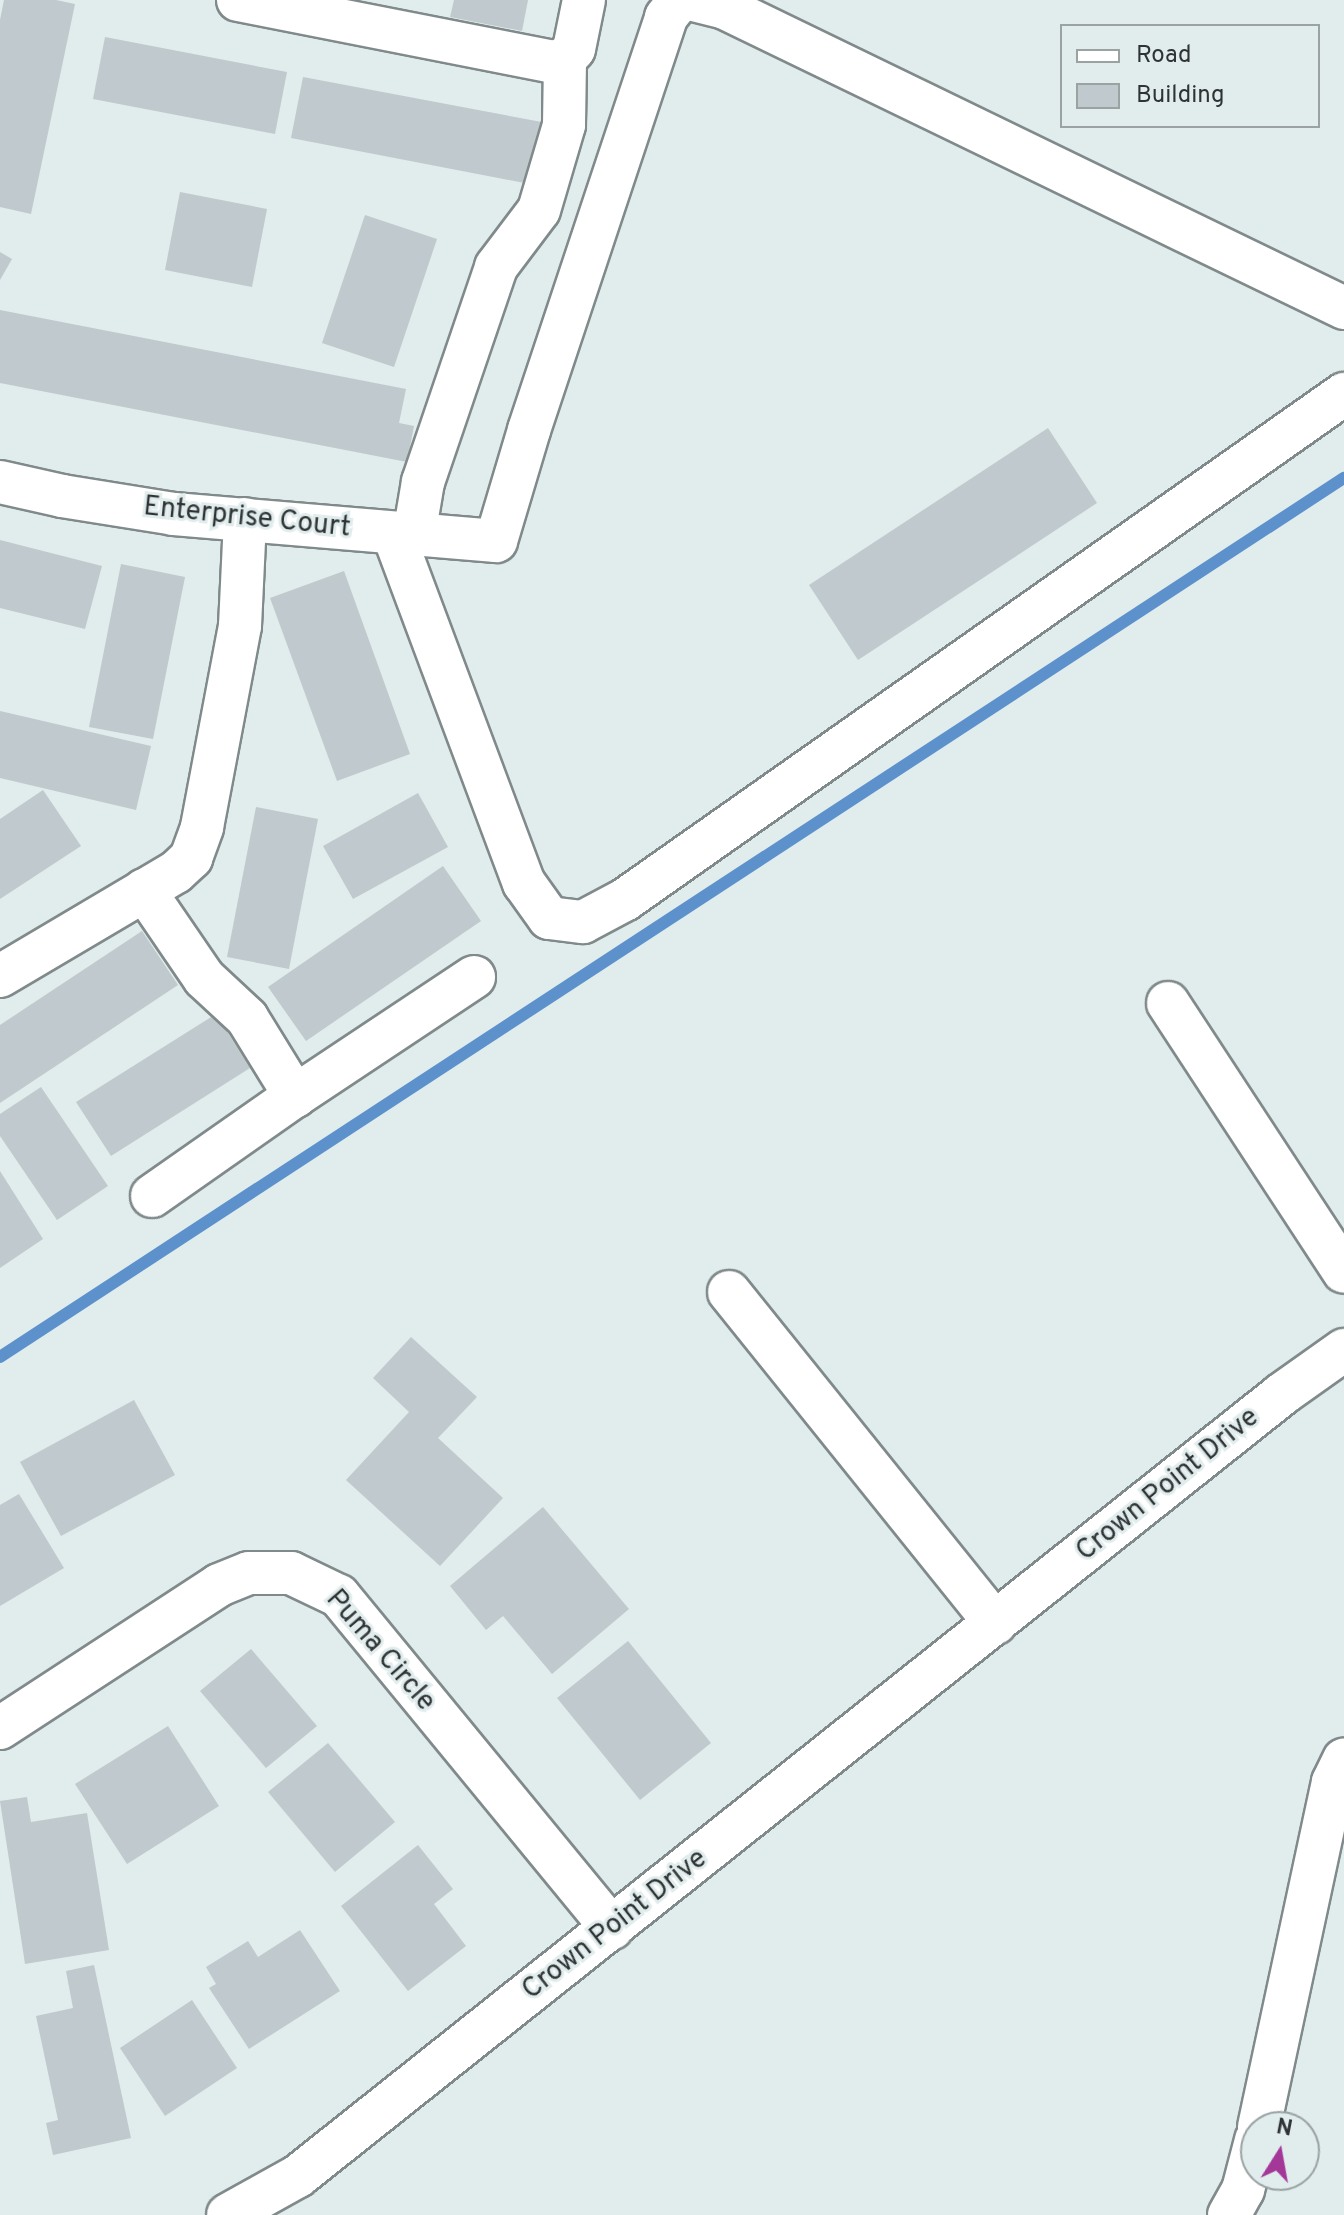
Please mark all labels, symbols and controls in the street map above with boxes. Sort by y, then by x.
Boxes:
legend [1060,24,1320,128]
text: Road [1136,41,1192,71]
text: Building [1136,81,1225,111]
street label: Enterprise Court [142,490,352,546]
street label: Crown Point Drive [1070,1401,1266,1569]
street label: Puma Circle [318,1583,442,1719]
street label: Crown Point Drive [516,1842,714,2008]
north arrow [1240,2111,1320,2191]
text: N [1274,2114,1295,2144]

